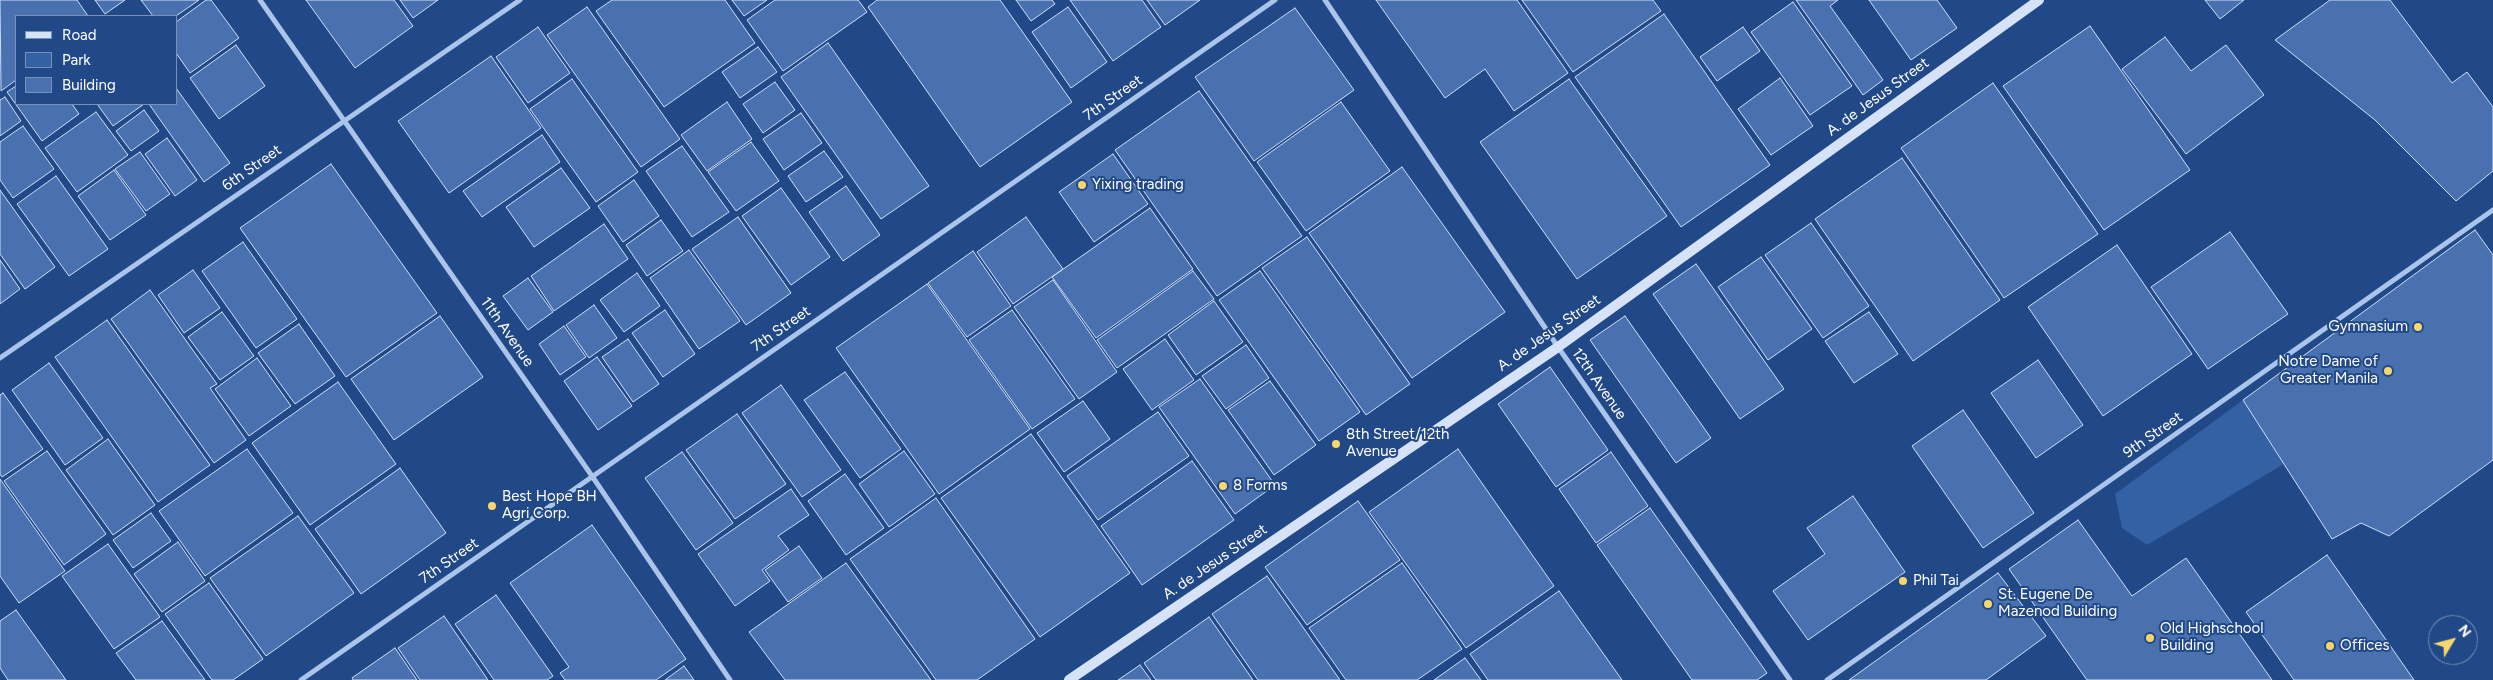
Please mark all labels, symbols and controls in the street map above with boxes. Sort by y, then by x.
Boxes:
legend [15,15,178,105]
text: Road [62,26,97,44]
text: Park [62,51,91,69]
street label: A. de Jesus Street [1824,54,1932,140]
street label: 7th Street [1080,71,1146,125]
text: Building [62,76,116,94]
street label: 6th Street [219,141,285,195]
place label: Yixing trading [1092,176,1184,194]
marker: Yixing trading [1076,179,1088,191]
street label: A. de Jesus Street [1494,291,1604,375]
street label: 11th Avenue [476,294,538,370]
street label: 7th Street [748,302,814,356]
place label: Gymnasium [2328,318,2408,336]
marker: Gymnasium [2412,321,2424,333]
street label: 12th Avenue [1568,345,1630,423]
place label: Notre Dame of Greater Manila [2278,353,2378,388]
marker: Notre Dame of Greater Manila [2382,365,2394,377]
street label: 9th Street [2120,408,2186,462]
place label: 8th Street/12th Avenue [1346,426,1449,461]
marker: 8th Street/12th Avenue [1330,438,1342,450]
place label: 8 Forms [1233,477,1287,495]
marker: 8 Forms [1217,480,1229,492]
place label: Best Hope BH Agri Corp. [502,488,597,523]
marker: Best Hope BH Agri Corp. [486,500,498,512]
street label: A. de Jesus Street [1160,521,1270,603]
street label: 7th Street [416,534,482,588]
place label: Phil Tai [1913,572,1959,590]
marker: Phil Tai [1897,575,1909,587]
place label: St. Eugene De Mazenod Building [1998,586,2117,621]
marker: St. Eugene De Mazenod Building [1982,598,1994,610]
north arrow [2428,615,2478,665]
place label: Old Highschool Building [2160,620,2264,655]
text: N [2455,622,2475,641]
marker: Old Highschool Building [2144,632,2156,644]
place label: Offices [2340,637,2389,655]
marker: Offices [2324,640,2336,652]

